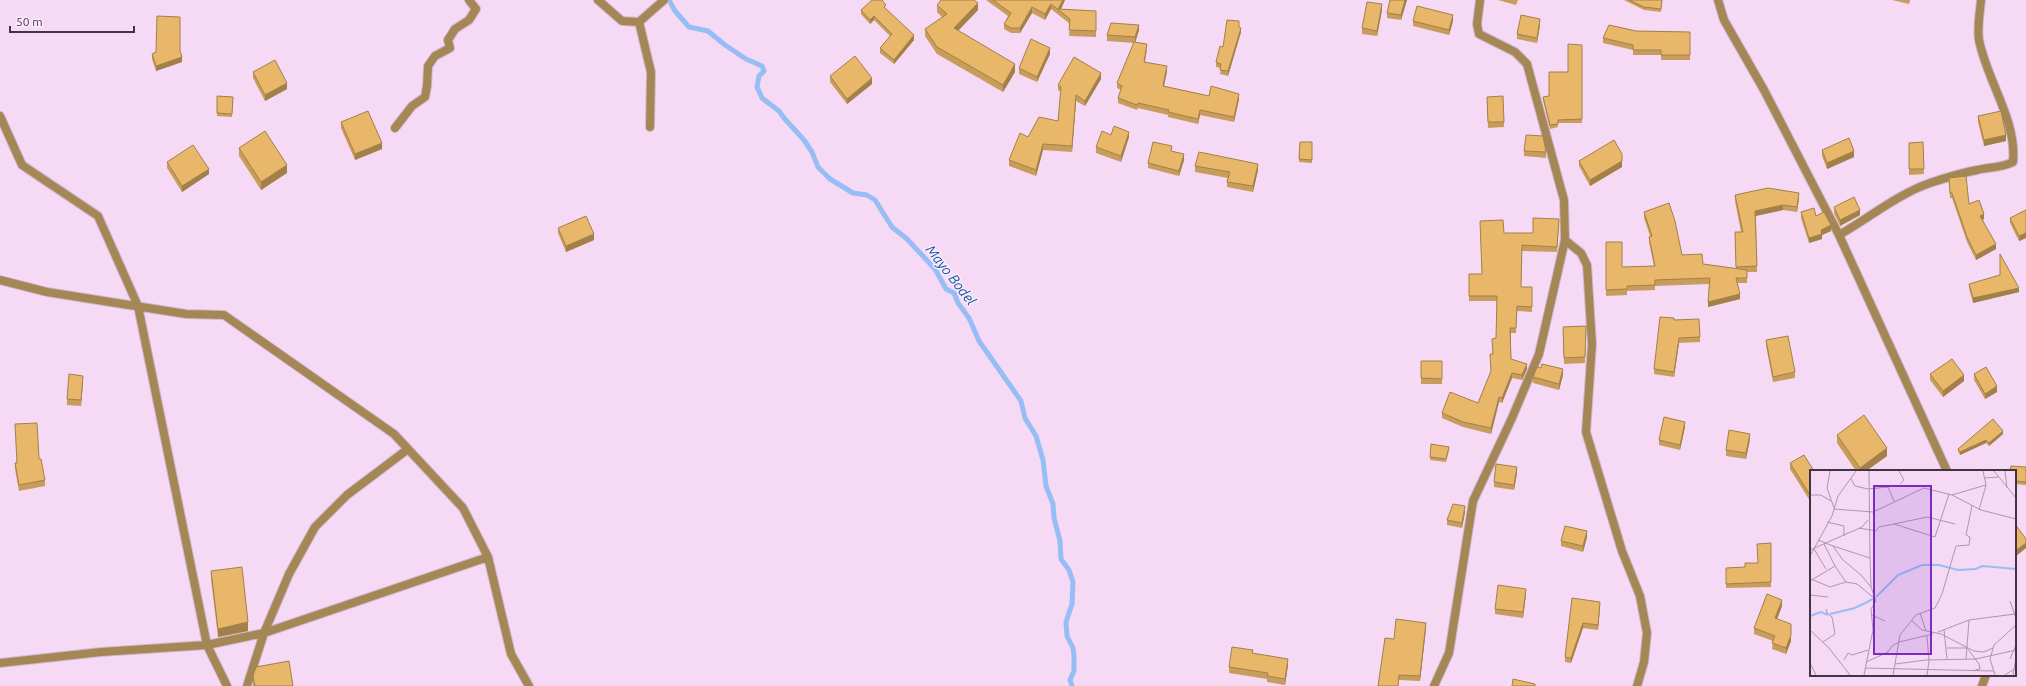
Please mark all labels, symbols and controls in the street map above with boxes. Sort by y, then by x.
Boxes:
scale bar [10,8,134,34]
text: 50 m [16,15,43,28]
water label: Mayo Bodel [923,242,979,308]
inset map [1810,470,2016,676]

